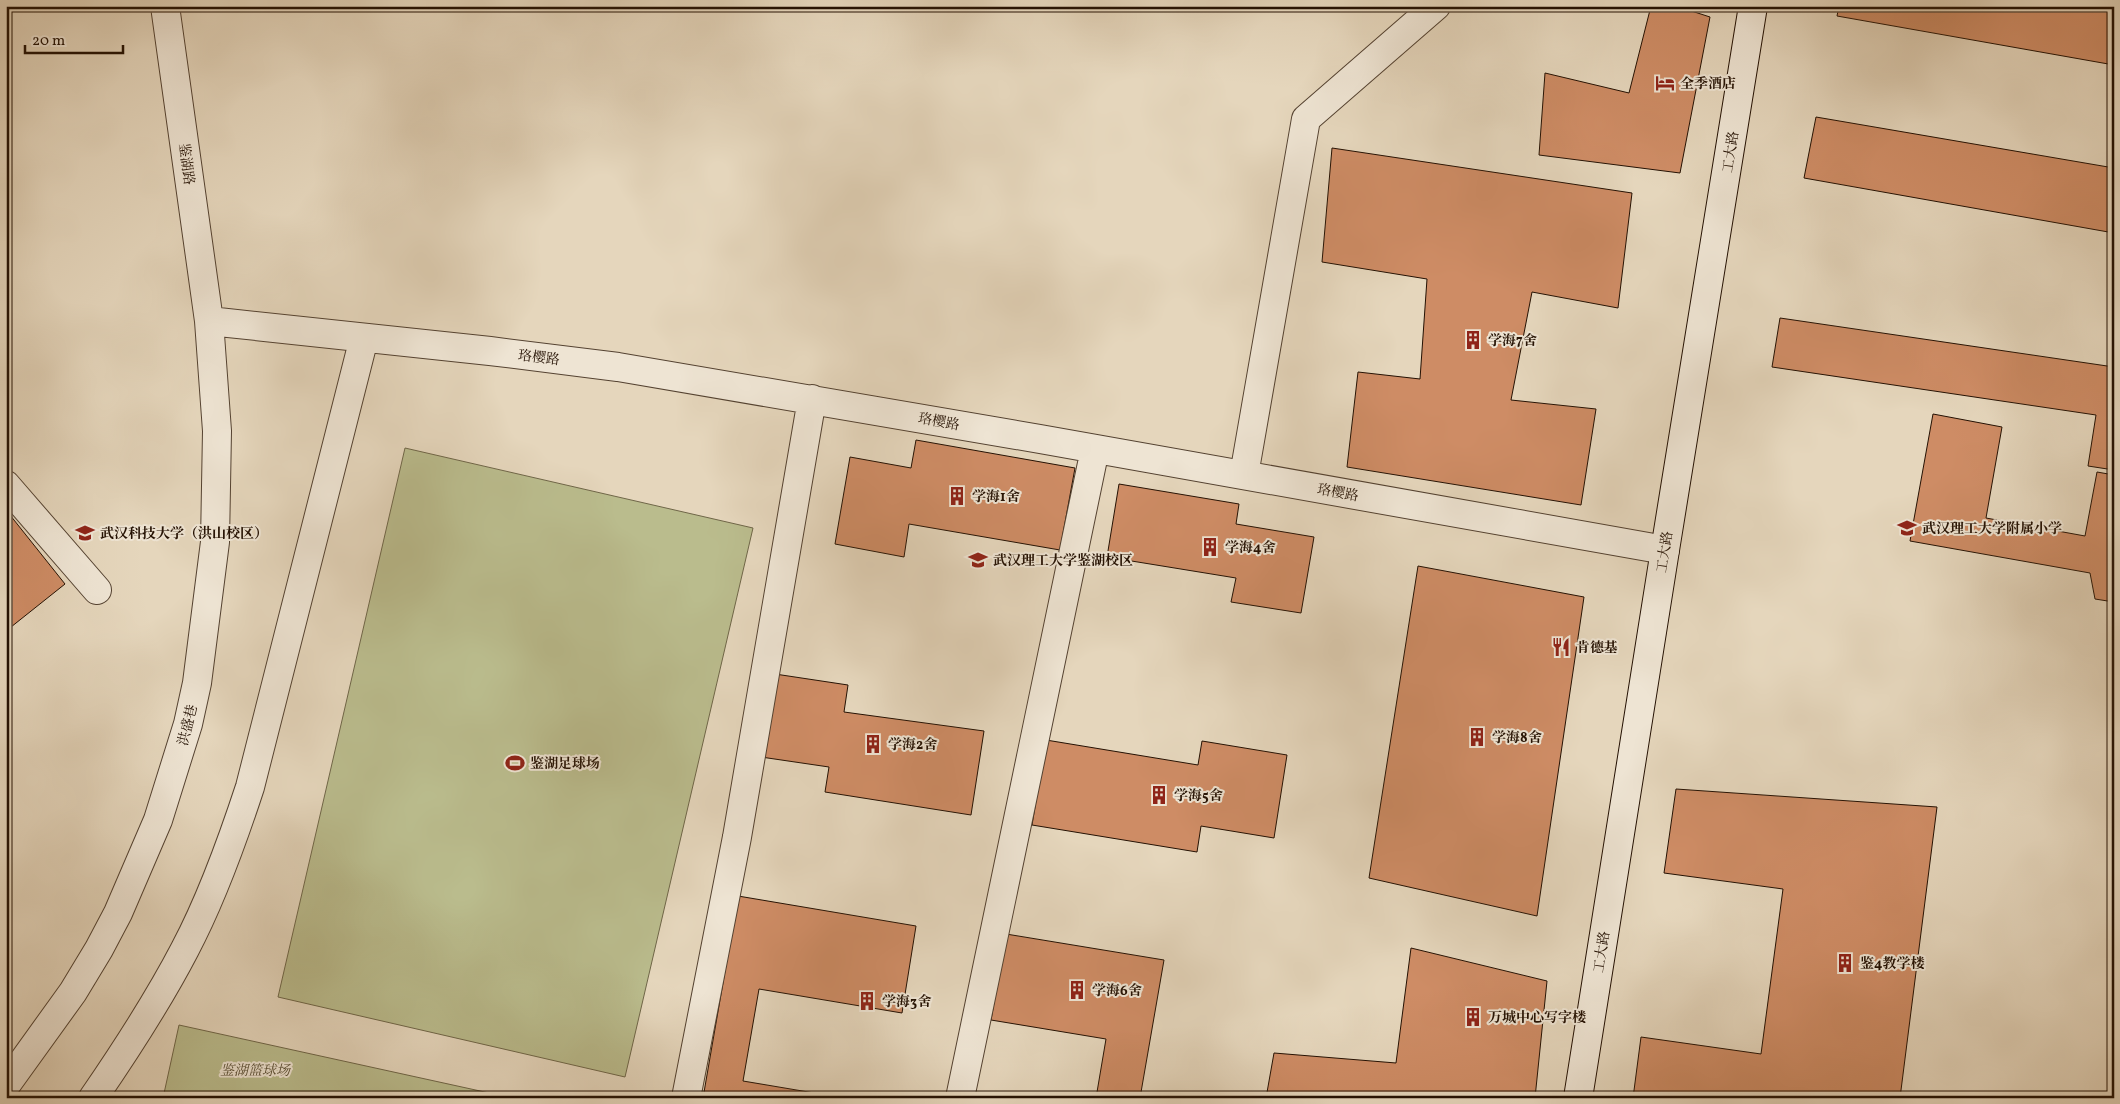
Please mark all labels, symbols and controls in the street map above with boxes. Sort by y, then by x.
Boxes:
scale bar [25,22,122,54]
text: 20 m [32,31,65,52]
hotel icon: 全季酒店 [1654,72,1676,94]
place label: 全季酒店 [1680,75,1736,94]
street label: 工大路 [1719,130,1744,174]
street label: 鉴湖路 [173,142,198,186]
building icon: 学海7舍 [1462,329,1484,351]
place label: 学海7舍 [1488,332,1538,351]
street label: 珞樱路 [517,347,561,370]
street label: 珞樱路 [916,409,961,435]
street label: 珞樱路 [1315,480,1360,506]
building icon: 学海1舍 [946,485,968,507]
place label: 学海1舍 [972,488,1021,507]
school or university icon: 武汉理工大学附属小学 [1896,517,1918,539]
place label: 武汉理工大学附属小学 [1922,520,2062,539]
school or university icon: 武汉科技大学（洪山校区） [74,522,96,544]
place label: 武汉科技大学（洪山校区） [100,525,268,544]
street label: 工大路 [1653,530,1678,574]
building icon: 学海4舍 [1199,536,1221,558]
place label: 学海4舍 [1225,539,1276,558]
school or university icon: 武汉理工大学鉴湖校区 [967,549,989,571]
place label: 武汉理工大学鉴湖校区 [993,552,1133,571]
restaurant icon: 肯德基 [1550,636,1572,658]
place label: 肯德基 [1576,639,1618,658]
street label: 洪盛巷 [174,703,203,748]
building icon: 学海8舍 [1466,726,1488,748]
place label: 学海8舍 [1492,729,1543,748]
building icon: 学海2舍 [862,733,884,755]
place label: 学海2舍 [888,736,938,755]
sports icon: 鉴湖足球场 [504,752,526,774]
place label: 鉴湖足球场 [530,755,600,774]
building icon: 学海5舍 [1148,784,1170,806]
place label: 学海5舍 [1174,787,1224,806]
street label: 工大路 [1590,930,1615,974]
building icon: 鉴4教学楼 [1834,952,1856,974]
place label: 鉴4教学楼 [1860,955,1924,974]
building icon: 学海6舍 [1066,979,1088,1001]
place label: 学海6舍 [1092,982,1143,1001]
building icon: 学海3舍 [856,990,878,1012]
place label: 学海3舍 [882,993,932,1012]
building icon: 万城中心写字楼 [1462,1006,1484,1028]
place label: 万城中心写字楼 [1488,1009,1586,1028]
park label: 鉴湖篮球场 [220,1062,291,1081]

